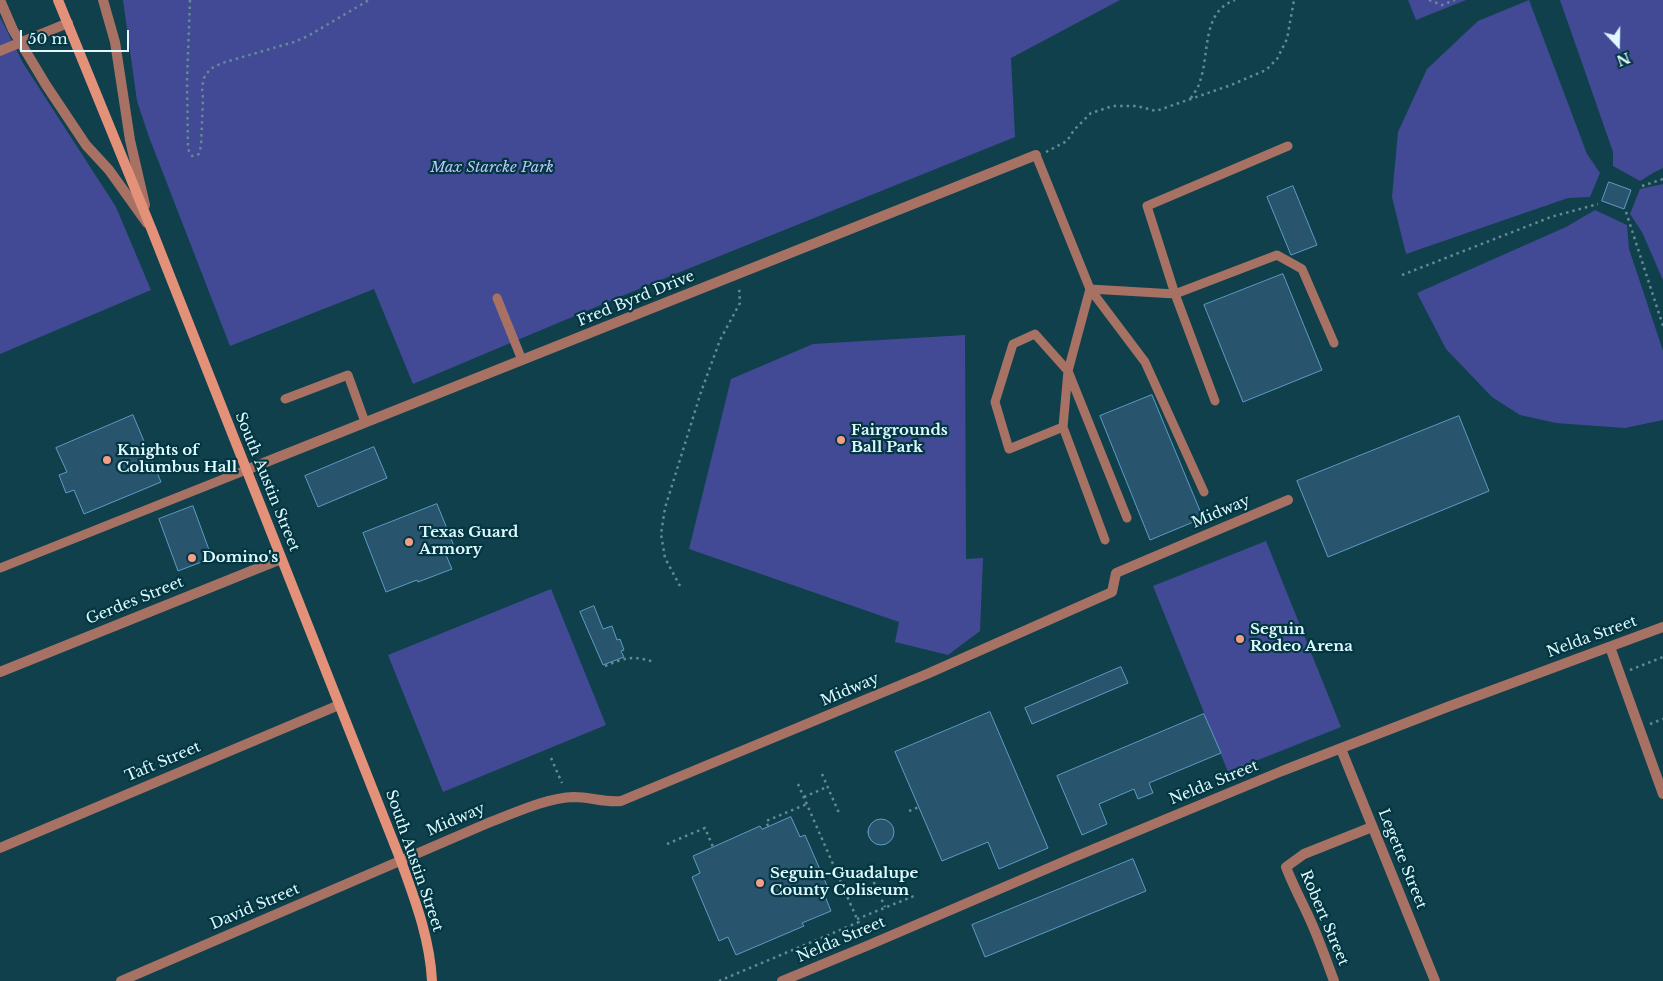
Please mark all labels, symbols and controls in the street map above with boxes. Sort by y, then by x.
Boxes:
scale bar [22,20,131,52]
north arrow [1593,20,1643,70]
text: 50 m [28,29,68,48]
text: N [1614,48,1633,70]
park label: Max Starcke Park [430,159,554,177]
street label: Fred Byrd Drive [575,267,697,331]
street label: South Austin Street [231,410,303,554]
place label: Fairgrounds Ball Park [851,422,948,457]
marker: Fairgrounds Ball Park [835,434,847,446]
place label: Knights of Columbus Hall [117,442,237,477]
marker: Knights of Columbus Hall [101,454,113,466]
street label: Midway [1189,492,1253,532]
place label: Texas Guard Armory [419,524,518,559]
marker: Texas Guard Armory [403,536,415,548]
place label: Domino's [202,549,278,567]
marker: Domino's [186,552,198,564]
street label: Gerdes Street [84,573,186,629]
street label: Nelda Street [1545,612,1639,662]
place label: Seguin Rodeo Arena [1250,621,1353,656]
marker: Seguin Rodeo Arena [1234,633,1246,645]
street label: Midway [818,670,882,710]
street label: Taft Street [123,738,203,786]
street label: Nelda Street [1167,757,1261,809]
street label: South Austin Street [381,788,447,934]
street label: Midway [424,800,488,840]
street label: Legette Street [1374,806,1430,912]
place label: Seguin-Guadalupe County Coliseum [770,865,918,900]
street label: Robert Street [1296,867,1352,969]
marker: Seguin-Guadalupe County Coliseum [754,877,766,889]
street label: David Street [208,880,302,934]
street label: Nelda Street [794,913,888,967]

